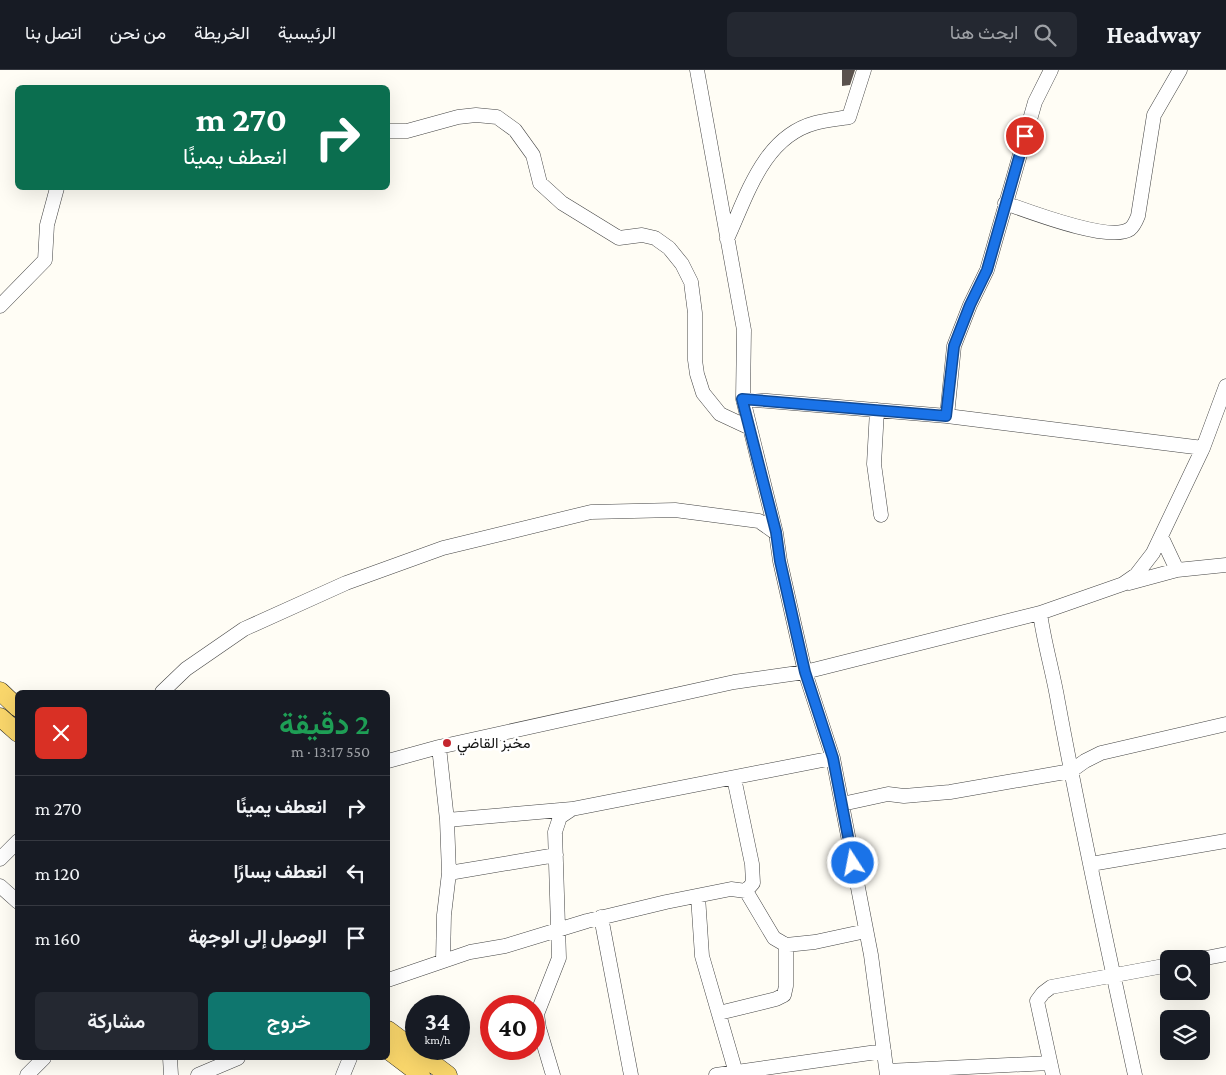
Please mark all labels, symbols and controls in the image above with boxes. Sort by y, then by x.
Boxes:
search box [727,12,1077,57]
icon: search [1031,21,1059,49]
text: Headway [1107,21,1201,48]
text: ابحث هنا [950,22,1019,43]
text: اتصل بنا [25,23,82,43]
text: من نحن [110,23,166,43]
text: الخريطة [194,23,250,43]
text: الرئيسية [278,23,336,43]
text: 270 m [196,100,287,139]
icon: right [305,105,370,170]
pin [1004,115,1046,157]
icon: arrive [1011,122,1039,150]
text: انعطف يمينًا [183,144,287,169]
button: close [35,707,87,759]
text: 2 دقيقة [279,707,370,740]
place label: مخبز القاضي [457,735,531,756]
marker: مخبز القاضي [441,737,453,749]
text: 550 m · 13:17 [291,743,370,760]
icon: right [342,794,370,822]
text: انعطف يمينًا [236,796,327,817]
text: 270 m [35,798,82,819]
position arrow [826,836,878,888]
icon: left [342,859,370,887]
text: انعطف يسارًا [233,861,327,882]
text: 120 m [35,863,80,884]
icon: arrive [342,924,370,952]
text: الوصول إلى الوجهة [188,926,327,947]
text: 160 m [35,928,81,949]
map controls [1160,950,1210,1060]
button: search [1160,950,1210,1000]
button: مشاركة [35,992,198,1050]
button: خروج [208,992,370,1050]
speed limit sign: 40 [480,995,545,1060]
text: 34 [425,1008,450,1035]
button: layers [1160,1010,1210,1060]
text: km/h [425,1033,450,1047]

